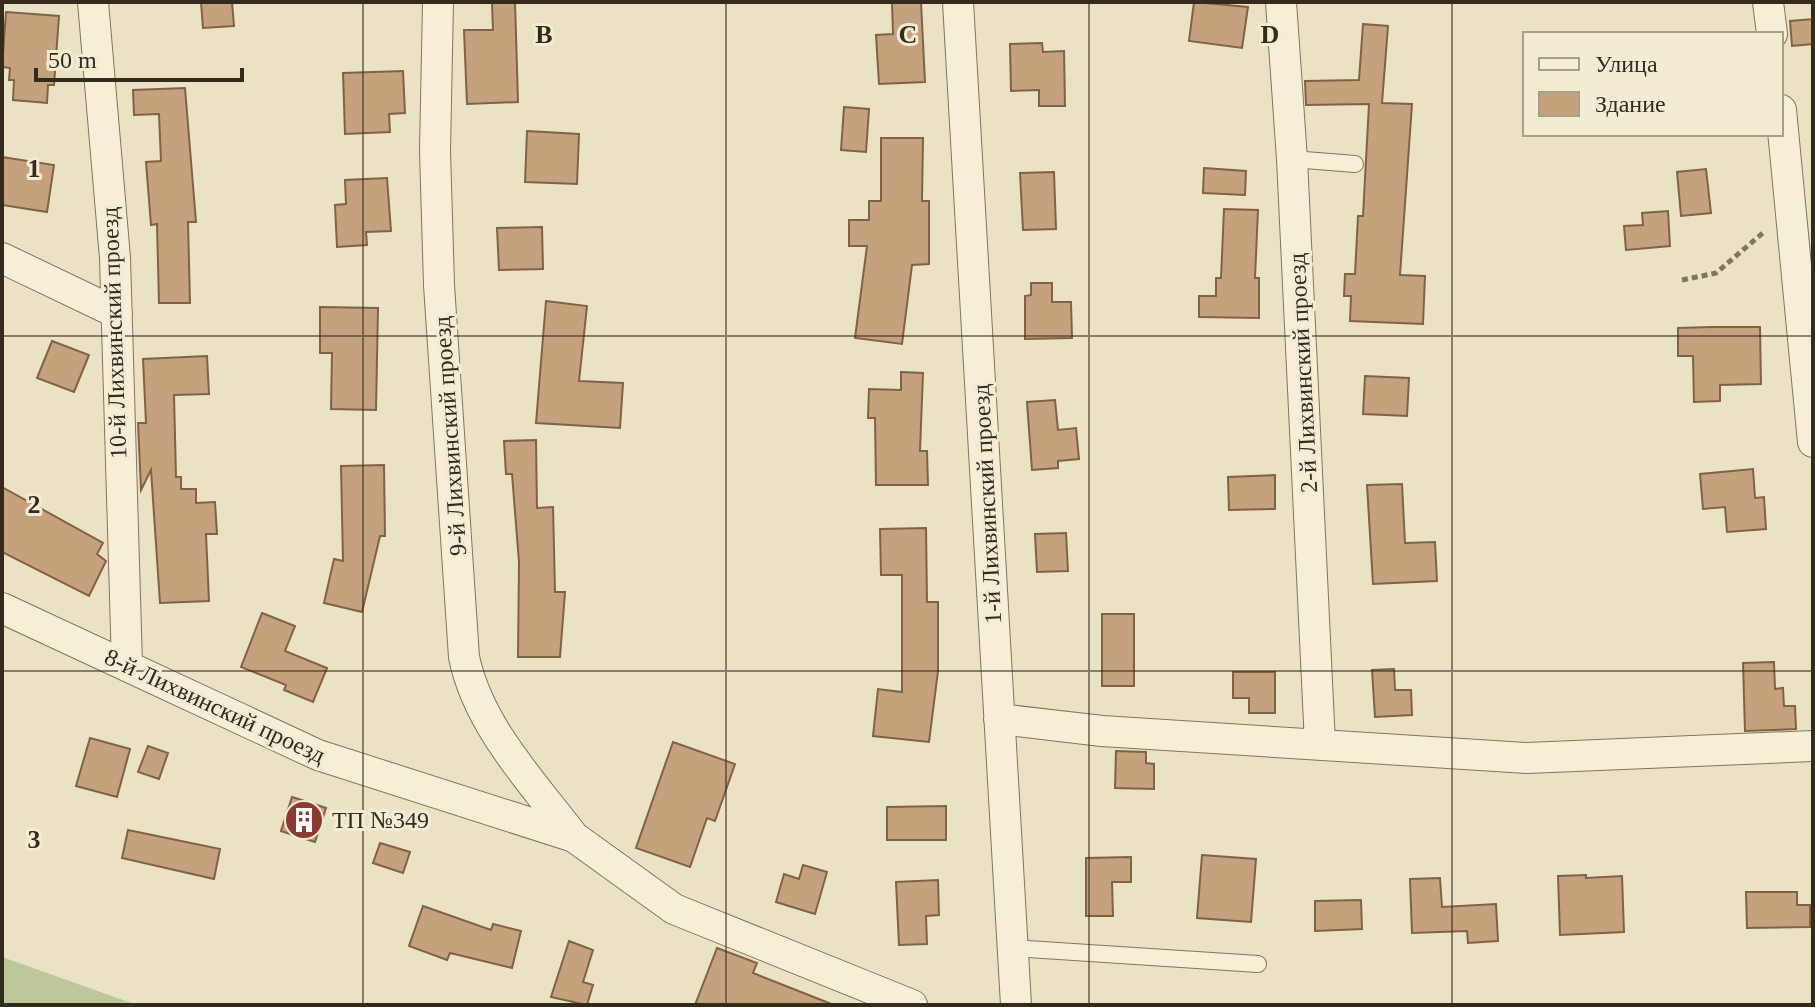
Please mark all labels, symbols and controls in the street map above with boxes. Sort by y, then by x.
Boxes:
text: B [535,20,553,49]
text: C [899,20,917,49]
text: D [1261,20,1279,49]
scale bar [36,32,242,82]
legend [1523,32,1783,136]
text: 50 m [48,47,97,73]
text: Улица [1595,51,1658,77]
text: Здание [1595,91,1666,117]
text: 1 [28,154,41,183]
street label: 10-й Лихвинский проезд [97,206,131,460]
street label: 2-й Лихвинский проезд [1284,252,1322,494]
street label: 9-й Лихвинский проезд [429,315,471,557]
street label: 1-й Лихвинский проезд [968,383,1006,625]
text: 2 [28,490,41,519]
street label: 8-й Лихвинский проезд [101,643,329,769]
building icon: ТП №349 [283,799,325,841]
place label: ТП №349 [332,807,429,833]
text: 3 [28,825,41,854]

